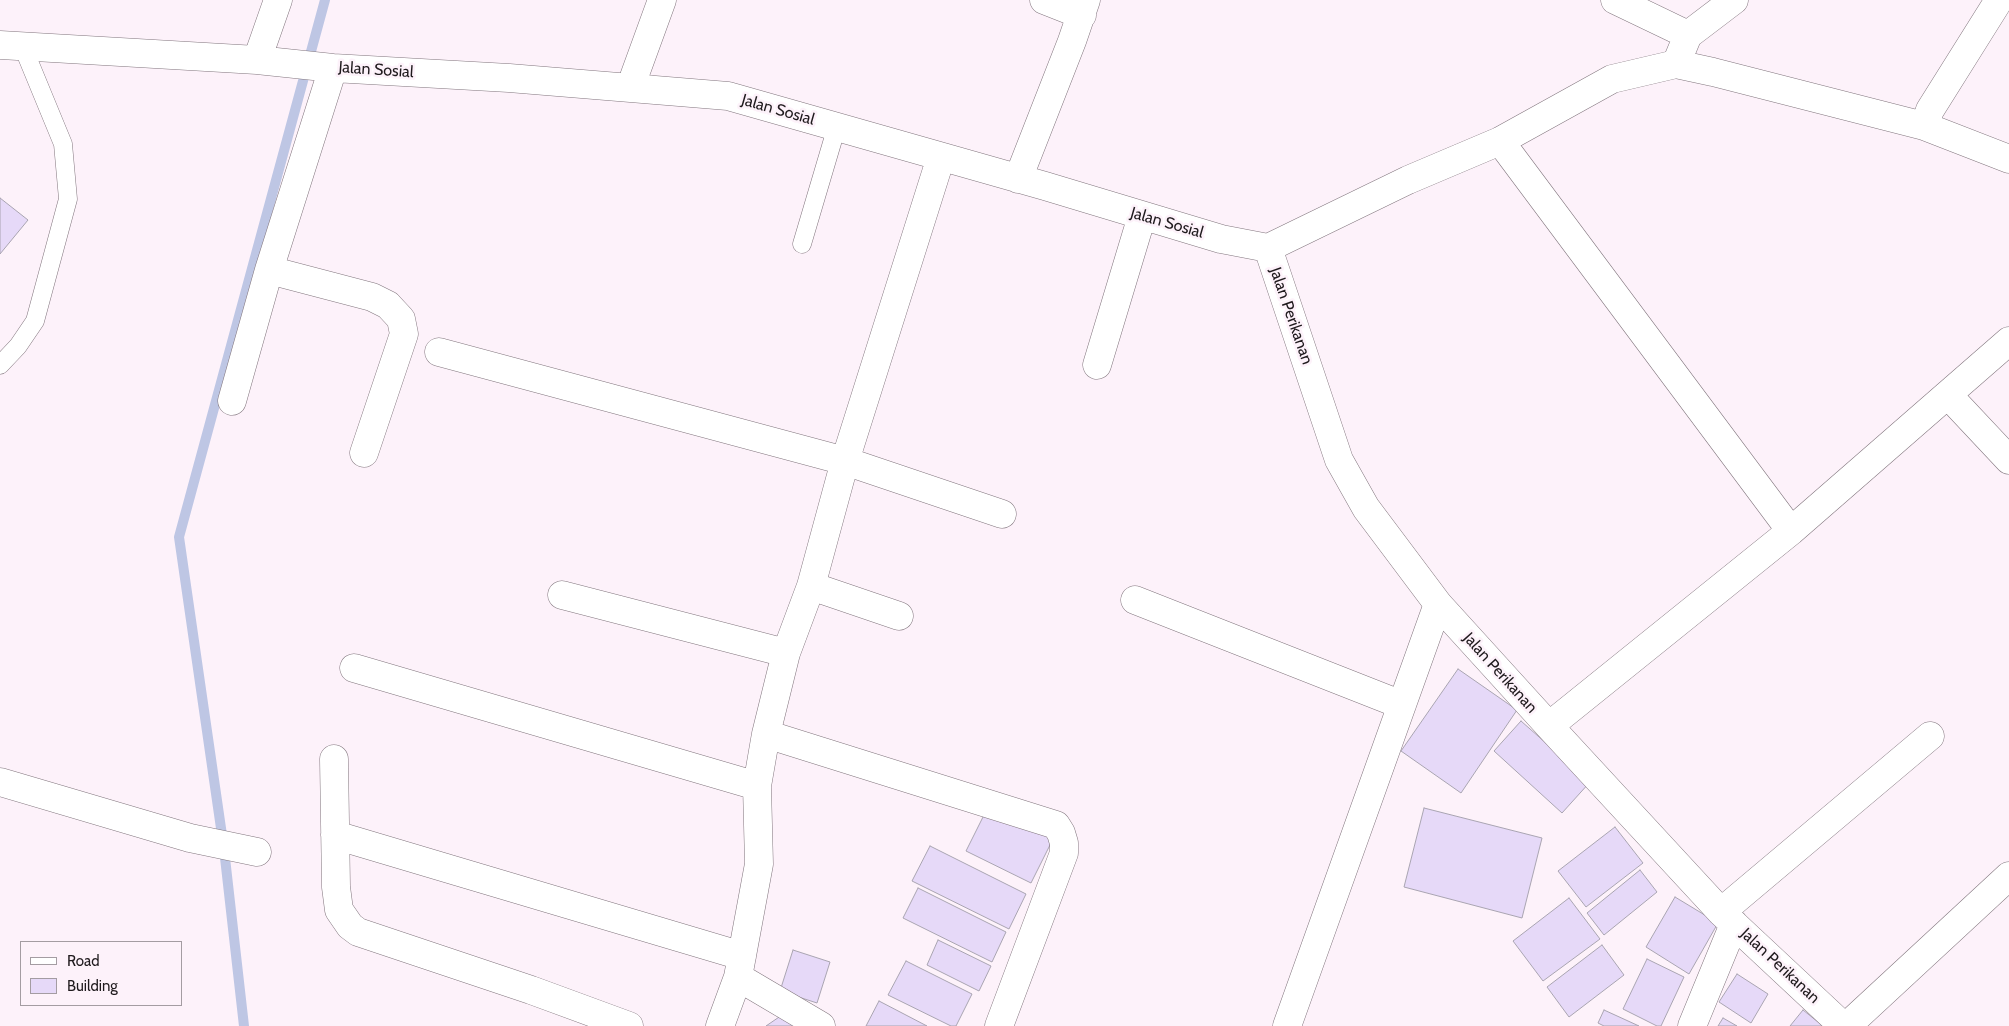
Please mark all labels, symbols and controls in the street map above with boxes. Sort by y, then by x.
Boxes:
street label: Jalan Sosial [338,58,414,82]
street label: Jalan Sosial [739,90,817,130]
street label: Jalan Sosial [1128,203,1206,243]
street label: Jalan Perikanan [1265,265,1317,367]
street label: Jalan Perikanan [1459,629,1541,717]
street label: Jalan Perikanan [1736,924,1824,1008]
legend [20,941,182,1006]
text: Road [67,952,100,970]
text: Building [67,977,118,995]

